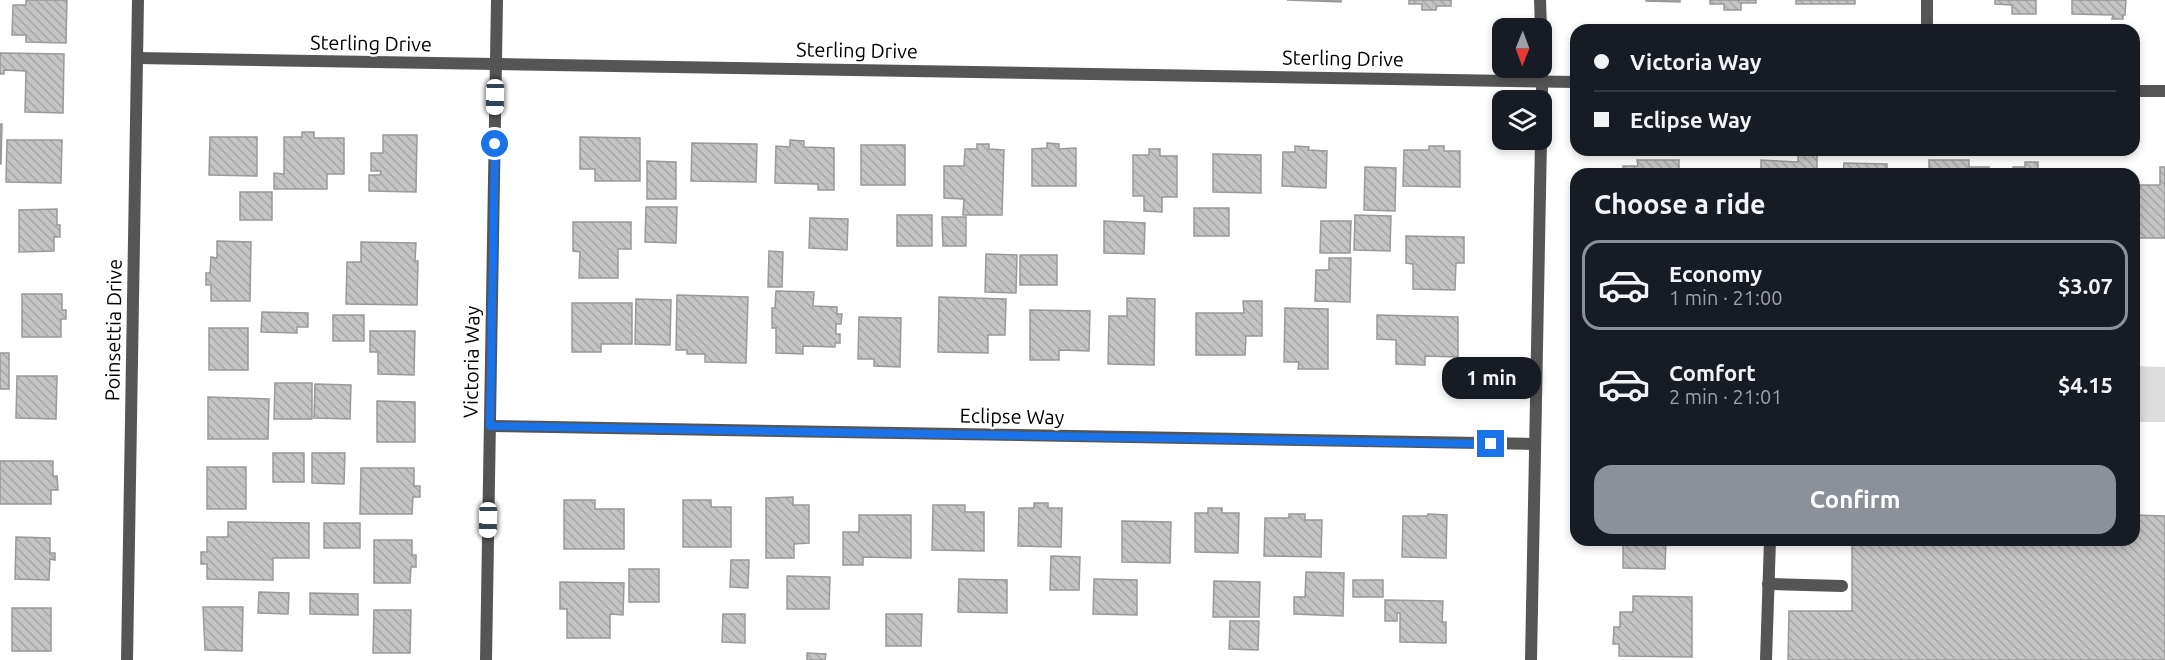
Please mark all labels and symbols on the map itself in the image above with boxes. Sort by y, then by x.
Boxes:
north arrow [1492,18,1552,78]
street label: Sterling Drive [310,30,432,56]
street label: Sterling Drive [796,37,918,63]
street label: Sterling Drive [1282,45,1404,71]
car [486,79,504,115]
route start [481,130,508,157]
street label: Poinsettia Drive [100,259,126,401]
street label: Victoria Way [459,305,483,418]
callout: 1 min [1442,357,1540,399]
street label: Eclipse Way [960,404,1065,428]
route end [1477,430,1504,457]
car [479,502,497,538]

